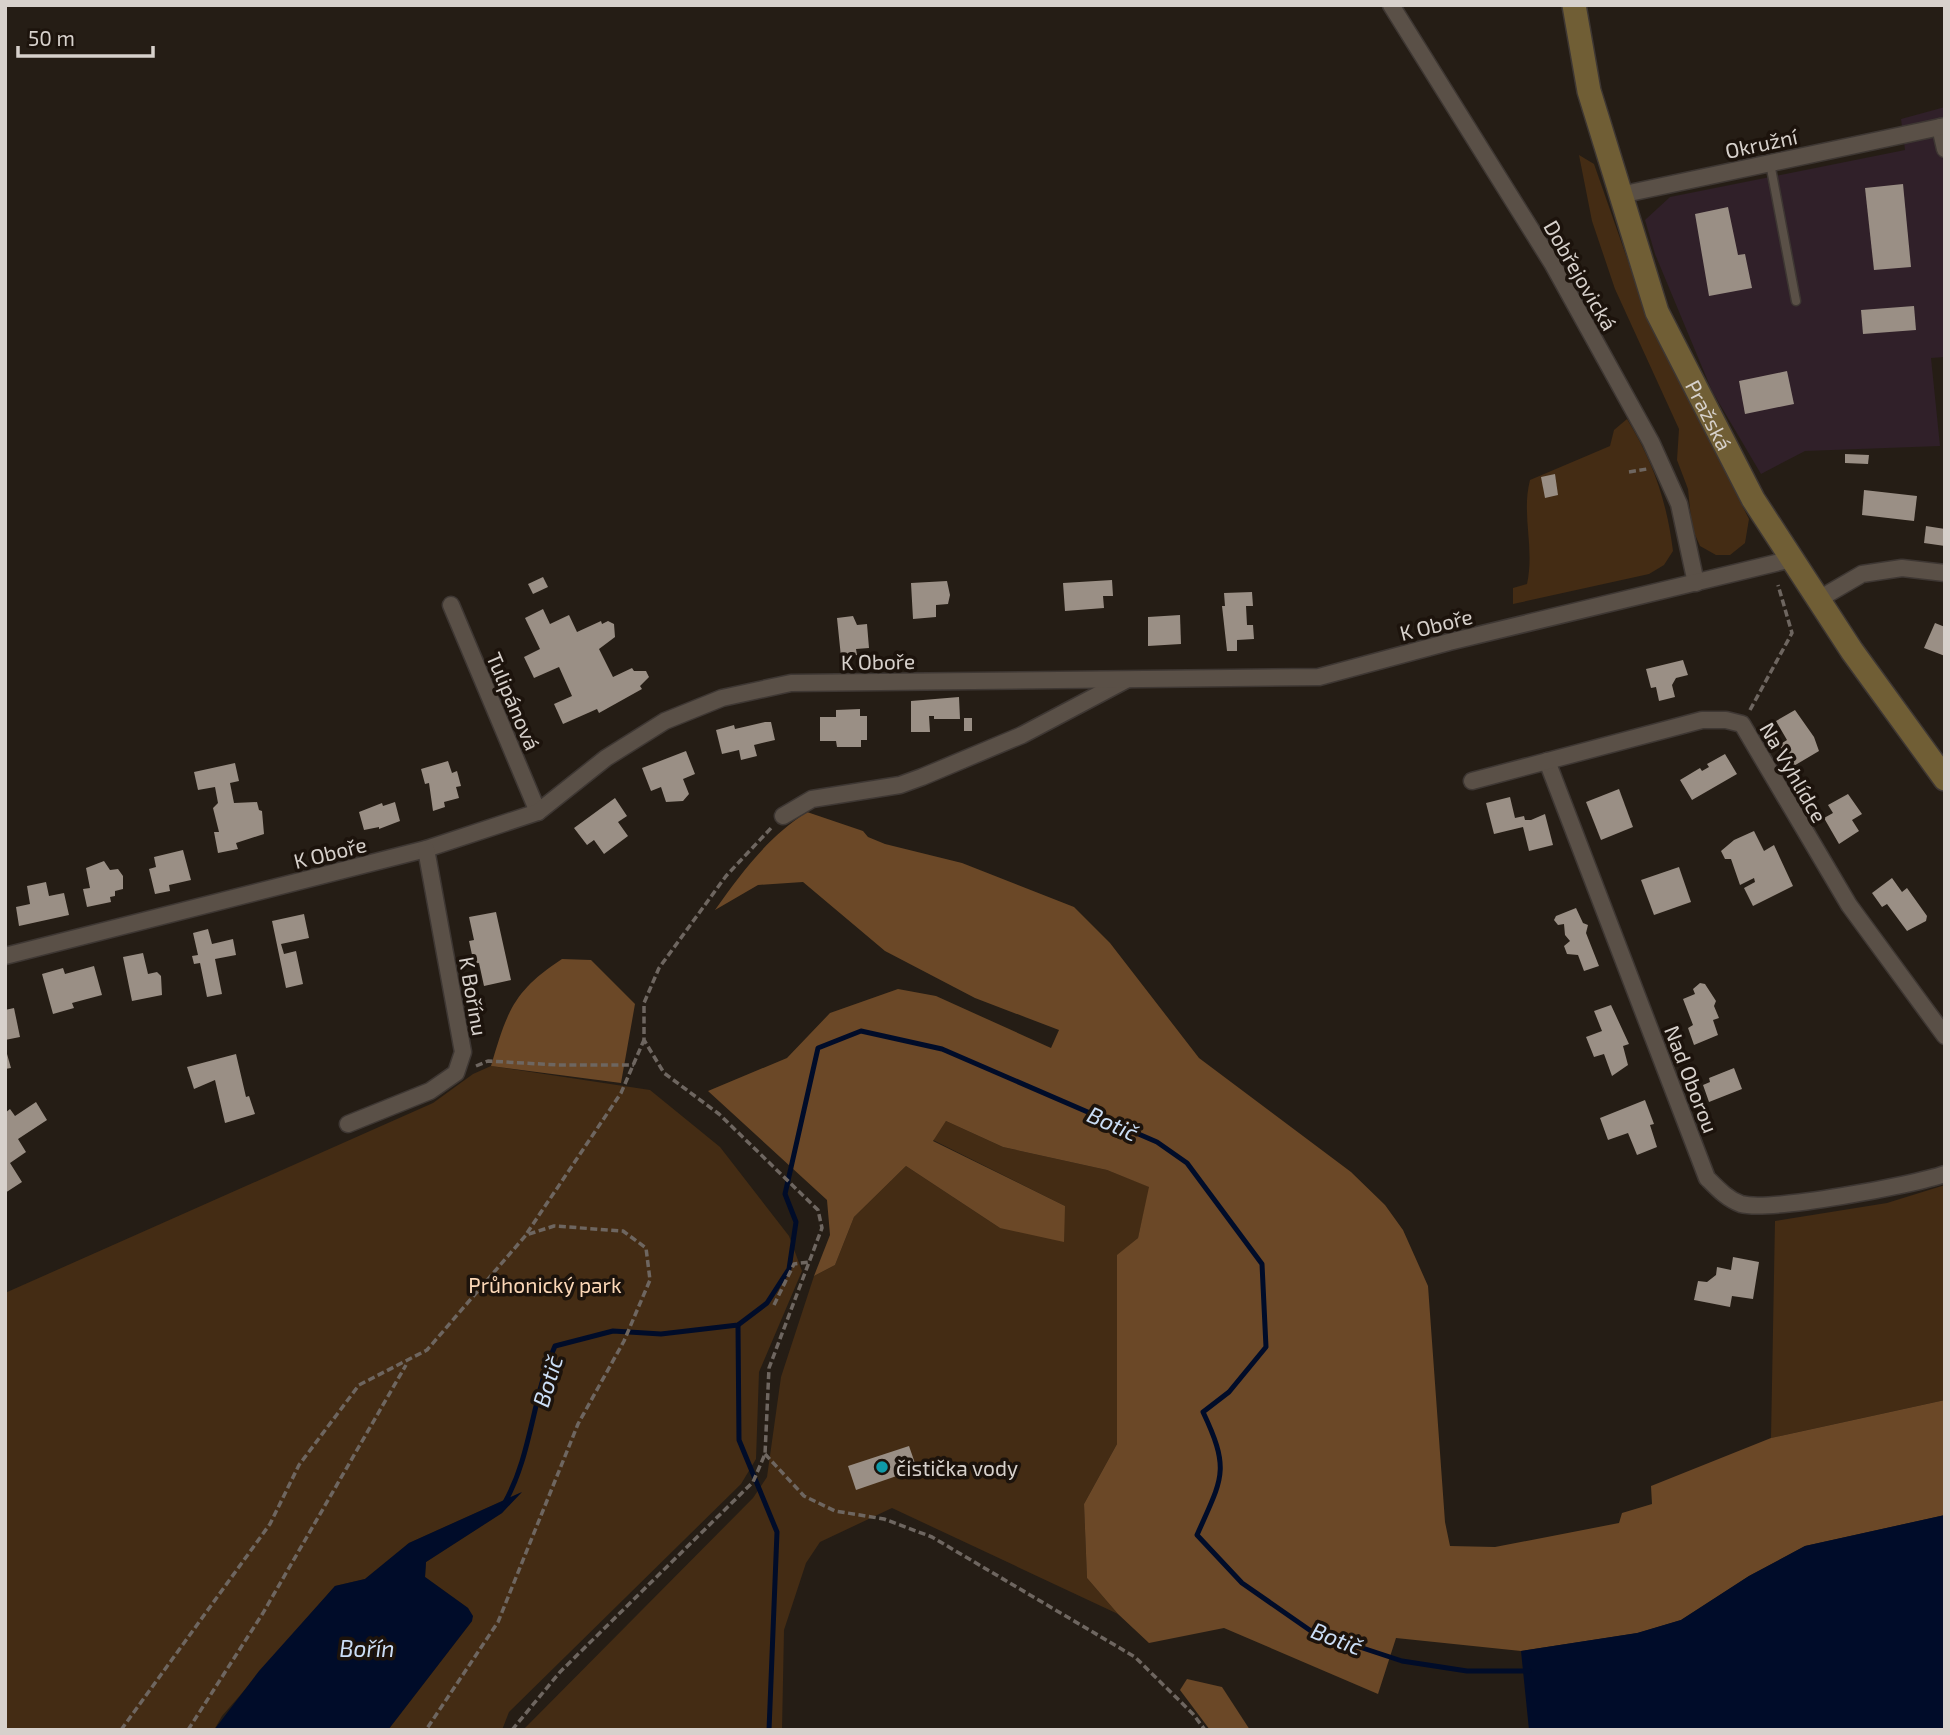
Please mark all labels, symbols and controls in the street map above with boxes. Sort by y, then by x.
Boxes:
scale bar [18,14,152,58]
text: 50 m [28,25,75,50]
street label: Okružní [1723,123,1800,163]
street label: Dobřejovická [1539,215,1623,335]
street label: Pražská [1681,375,1738,454]
street label: K Oboře [1397,603,1475,645]
street label: Tulipánová [482,648,546,754]
street label: K Oboře [841,648,915,674]
street label: Na Vyhlídce [1755,717,1833,827]
street label: K Oboře [291,831,369,873]
street label: K Bořínu [455,955,493,1037]
street label: Nad Oborou [1660,1022,1724,1136]
water label: Botič [1083,1100,1143,1147]
park label: Průhonický park [468,1272,622,1297]
water label: Botič [526,1351,568,1410]
place label: čistička vody [896,1455,1018,1480]
marker: čistička vody [874,1459,890,1475]
water label: Botič [1307,1616,1367,1661]
water label: Bořín [339,1634,395,1662]

